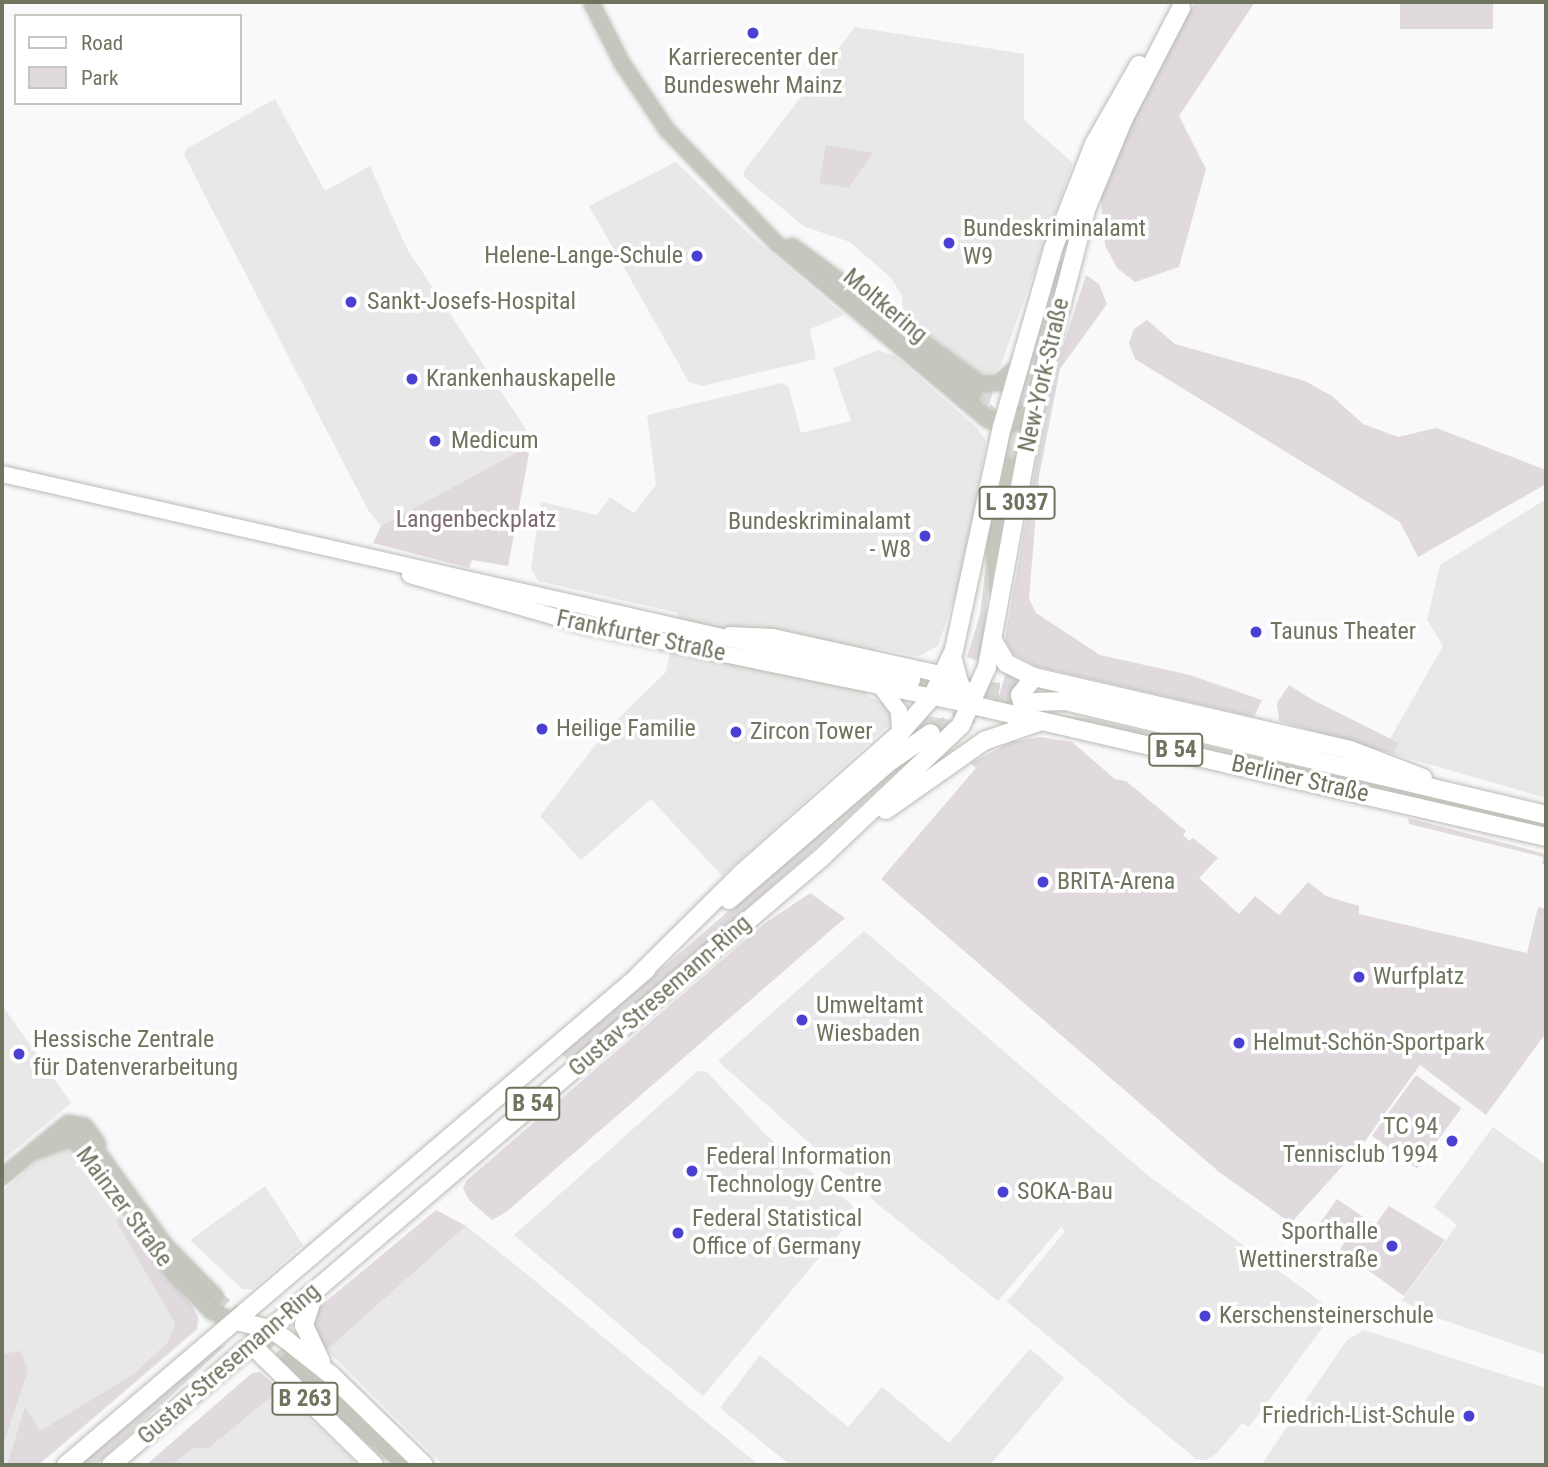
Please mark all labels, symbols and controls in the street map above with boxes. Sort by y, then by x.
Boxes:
legend [14,14,242,105]
marker: Karrierecenter der Bundeswehr Mainz [745,25,761,41]
text: Road [81,31,123,55]
place label: Karrierecenter der Bundeswehr Mainz [664,44,842,100]
text: Park [81,66,118,90]
place label: Bundeskriminalamt W9 [963,215,1146,271]
marker: Bundeskriminalamt W9 [941,235,957,251]
place label: Helene-Lange-Schule [484,242,683,270]
marker: Helene-Lange-Schule [689,248,705,264]
street label: Moltkering [837,263,933,349]
place label: Sankt-Josefs-Hospital [367,288,576,316]
marker: Sankt-Josefs-Hospital [341,292,361,312]
street label: New-York-Straße [1012,295,1076,455]
place label: Krankenhauskapelle [426,365,616,393]
marker: Krankenhauskapelle [404,371,420,387]
place label: Medicum [451,427,539,455]
marker: Medicum [425,431,445,451]
road number: L 3037 [978,484,1056,523]
park label: Langenbeckplatz [396,506,556,534]
place label: Bundeskriminalamt - W8 [728,508,911,564]
marker: Bundeskriminalamt - W8 [917,528,933,544]
street label: Frankfurter Straße [554,604,728,668]
place label: Taunus Theater [1270,618,1416,646]
marker: Taunus Theater [1248,624,1264,640]
place label: Heilige Familie [556,715,696,743]
place label: Zircon Tower [750,718,873,746]
marker: Heilige Familie [534,721,550,737]
marker: Zircon Tower [728,724,744,740]
road number: B 54 [1148,730,1204,770]
street label: Berliner Straße [1229,749,1371,809]
place label: BRITA-Arena [1057,868,1175,896]
marker: BRITA-Arena [1035,874,1051,890]
street label: Gustav-Stresemann-Ring [563,909,757,1083]
place label: Wurfplatz [1373,963,1464,991]
marker: Wurfplatz [1351,969,1367,985]
place label: Umweltamt Wiesbaden [816,992,924,1048]
marker: Umweltamt Wiesbaden [794,1012,810,1028]
place label: Hessische Zentrale für Datenverarbeitung [33,1026,238,1082]
place label: Helmut-Schön-Sportpark [1253,1029,1485,1057]
marker: Helmut-Schön-Sportpark [1231,1035,1247,1051]
marker: Hessische Zentrale für Datenverarbeitung [11,1046,27,1062]
road number: B 54 [505,1084,561,1124]
place label: TC 94 Tennisclub 1994 [1283,1113,1438,1169]
marker: TC 94 Tennisclub 1994 [1444,1133,1460,1149]
street label: Mainzer Straße [70,1141,178,1273]
place label: Federal Information Technology Centre [706,1143,891,1199]
marker: Federal Information Technology Centre [684,1163,700,1179]
place label: SOKA-Bau [1017,1178,1113,1206]
marker: SOKA-Bau [995,1184,1011,1200]
place label: Federal Statistical Office of Germany [692,1205,862,1261]
place label: Sporthalle Wettinerstraße [1239,1218,1378,1274]
marker: Federal Statistical Office of Germany [670,1225,686,1241]
marker: Sporthalle Wettinerstraße [1384,1238,1400,1254]
street label: Gustav-Stresemann-Ring [132,1277,326,1451]
place label: Kerschensteinerschule [1219,1302,1434,1330]
marker: Kerschensteinerschule [1197,1308,1213,1324]
road number: B 263 [270,1380,340,1418]
place label: Friedrich-List-Schule [1262,1402,1455,1430]
marker: Friedrich-List-Schule [1461,1408,1477,1424]

